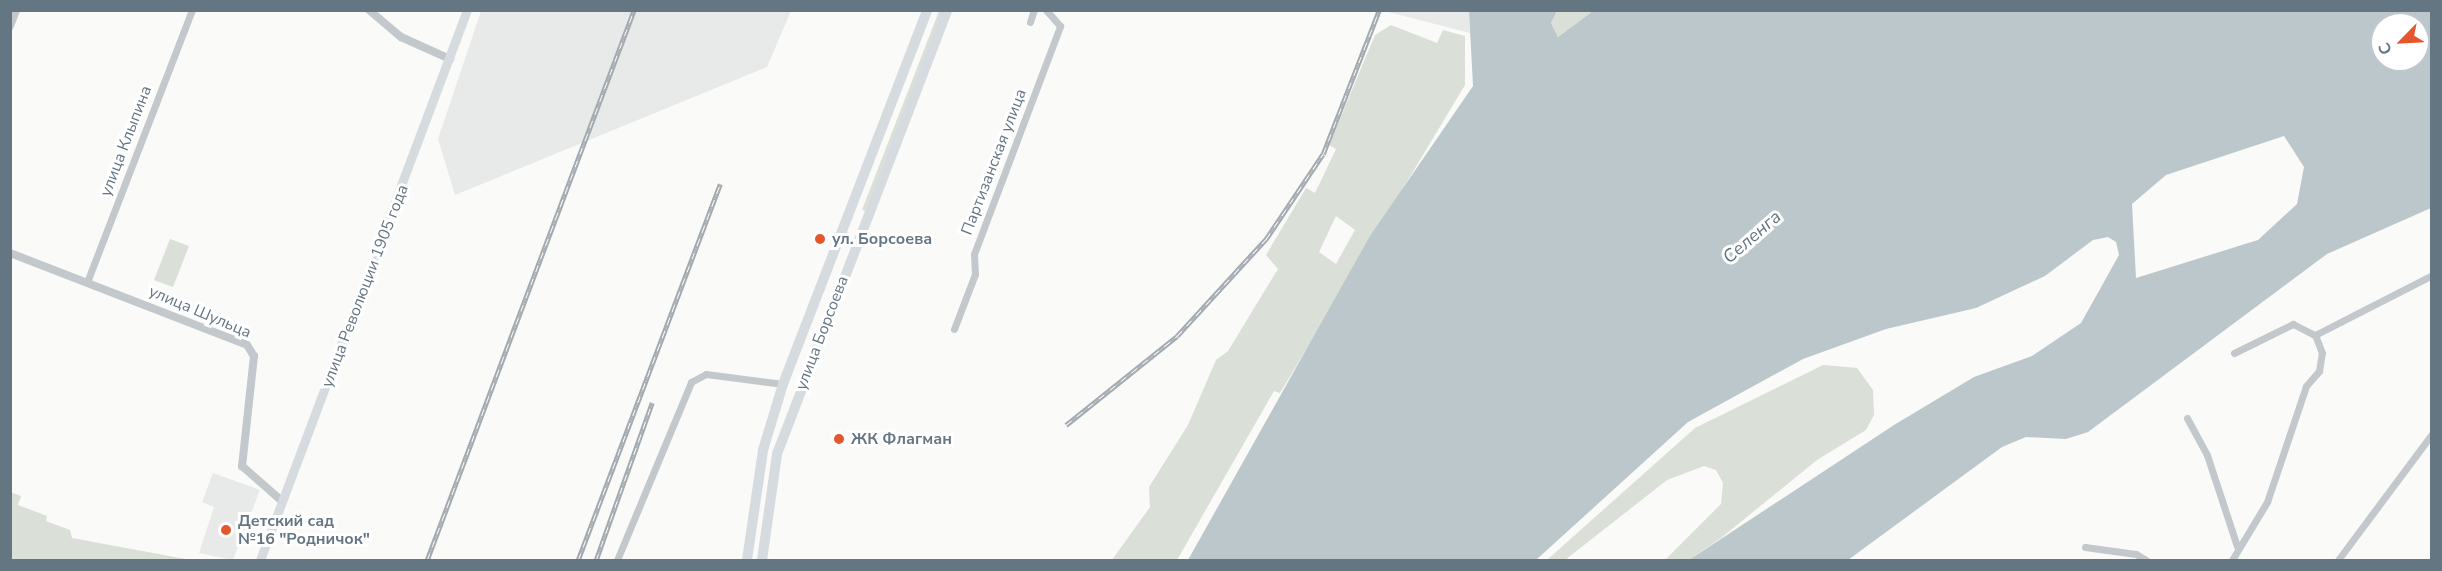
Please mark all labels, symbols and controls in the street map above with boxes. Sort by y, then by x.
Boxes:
north arrow [2370,12,2430,72]
text: С [2373,39,2398,58]
street label: улица Клыпина [96,83,156,199]
street label: Партизанская улица [957,86,1031,238]
street label: улица Революции 1905 года [317,182,413,390]
water label: Селенга [1719,206,1785,268]
place label: ул. Борсоева [832,229,932,249]
marker: ул. Борсоева [813,232,827,246]
street label: улица Борсоева [791,273,853,393]
street label: улица Шульца [146,282,254,342]
place label: ЖК Флагман [851,429,952,449]
marker: ЖК Флагман [832,432,846,446]
place label: Детский сад №16 "Родничок" [238,511,370,549]
marker: Детский сад №16 "Родничок" [219,523,233,537]

